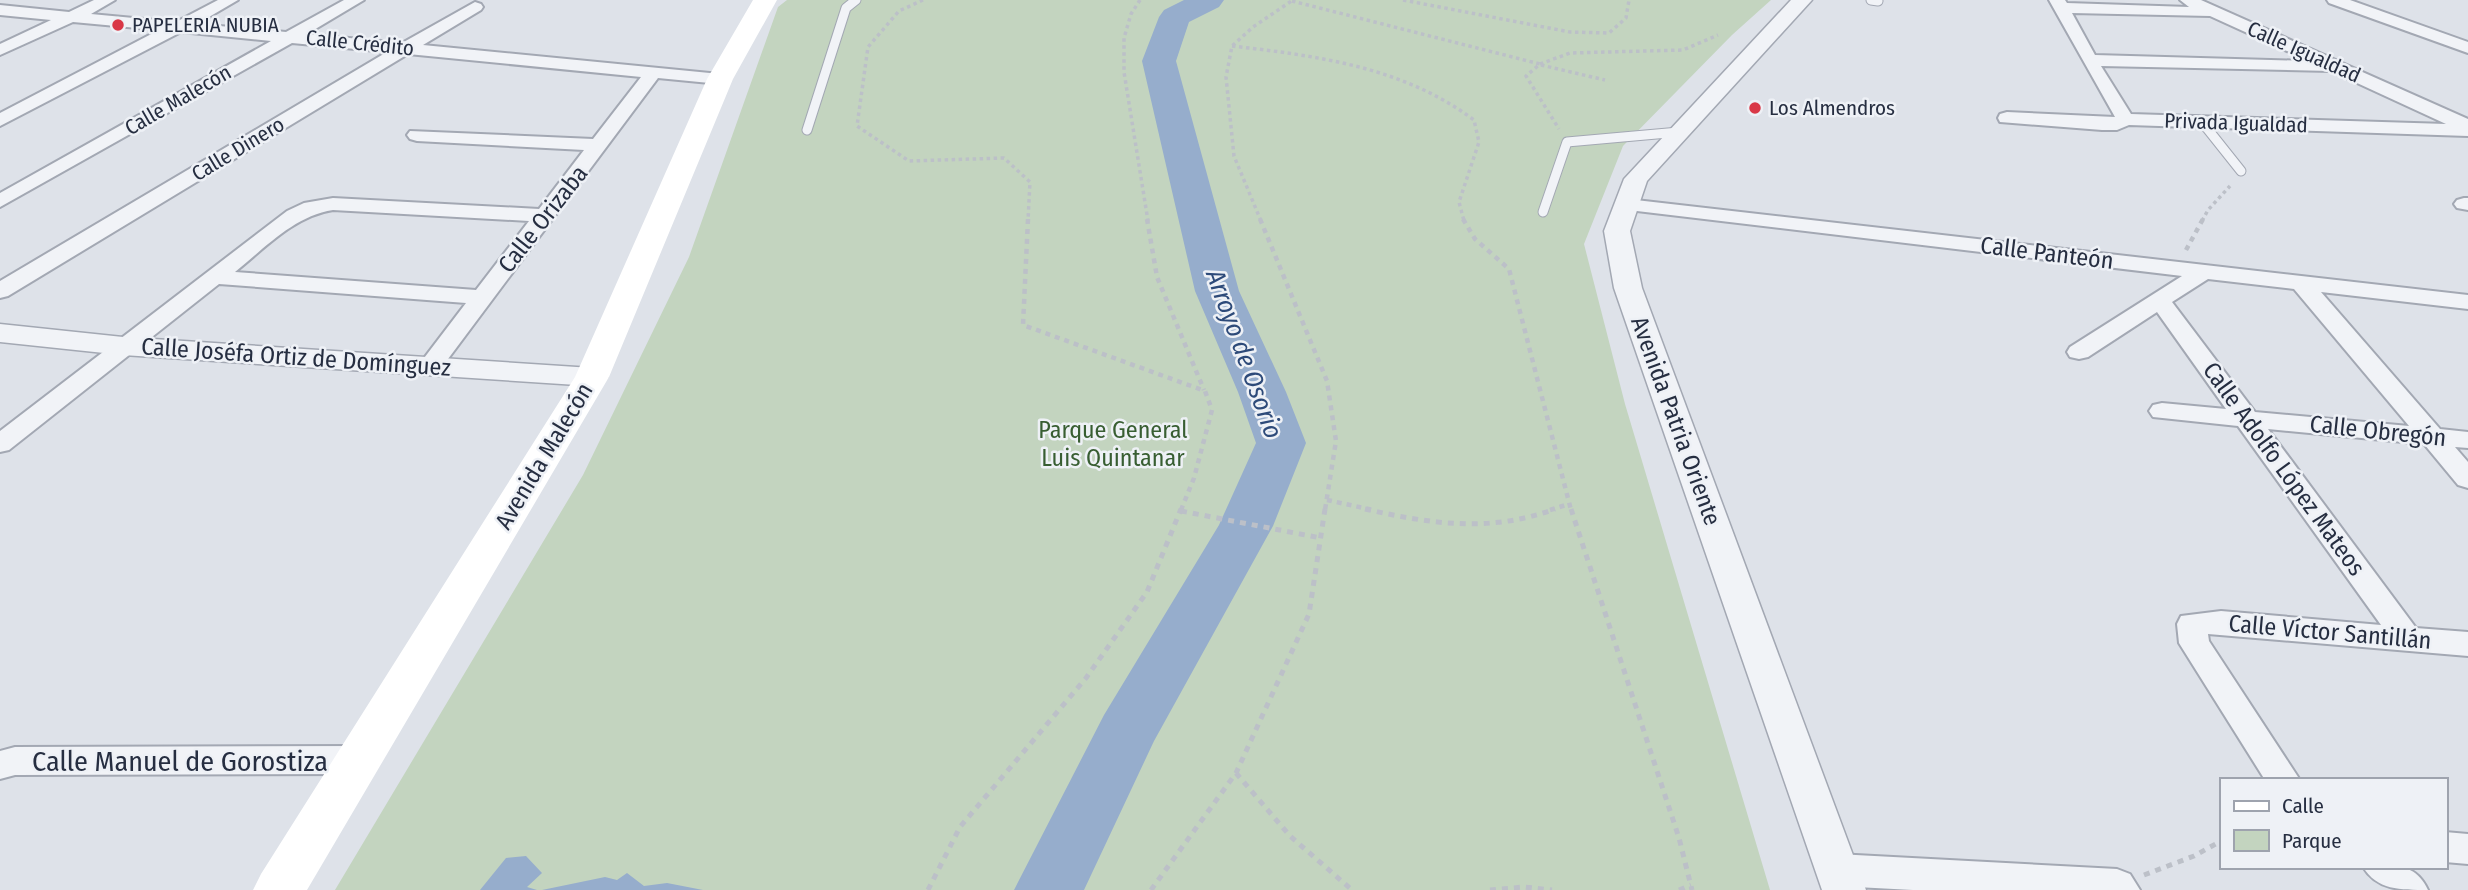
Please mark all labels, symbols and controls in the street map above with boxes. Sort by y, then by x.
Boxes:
place label: PAPELERIA NUBIA [132,12,279,38]
street label: Calle Igualdad [2243,15,2365,89]
marker: PAPELERIA NUBIA [110,17,126,33]
street label: Calle Crédito [305,24,415,62]
street label: Calle Malecón [120,59,236,141]
place label: Los Almendros [1769,95,1895,121]
marker: Los Almendros [1747,100,1763,116]
street label: Privada Igualdad [2164,108,2308,138]
street label: Calle Dinero [187,111,289,187]
street label: Calle Orizaba [492,160,594,278]
street label: Calle Panteón [1979,231,2115,275]
water label: Arroyo de Osorio [1199,264,1289,443]
street label: Avenida Patria Oriente [1625,313,1727,529]
street label: Calle Joséfa Ortiz de Domínguez [140,332,452,382]
street label: Calle Adolfo López Mateos [2197,357,2371,581]
street label: Avenida Malecón [489,378,599,534]
street label: Calle Obregón [2308,410,2448,452]
park label: Parque General Luis Quintanar [1038,416,1188,472]
street label: Calle Víctor Santillán [2227,609,2433,655]
street label: Calle Manuel de Gorostiza [32,745,328,778]
legend [2220,778,2447,869]
text: Calle [2282,793,2324,819]
text: Parque [2282,828,2342,854]

